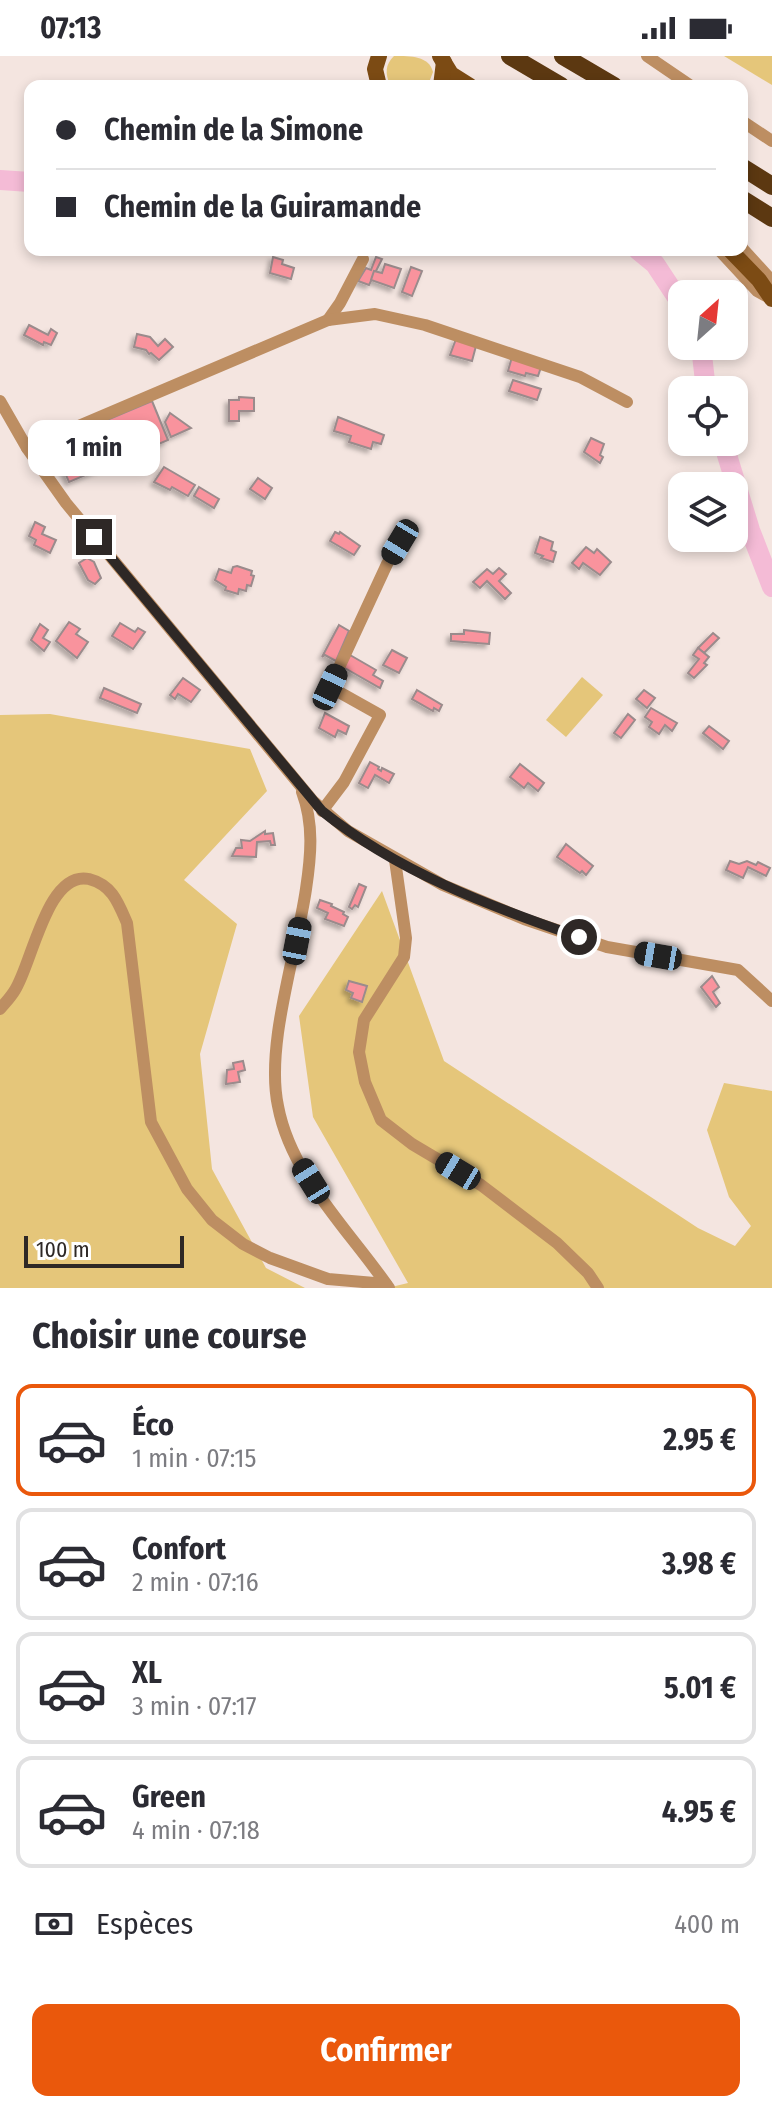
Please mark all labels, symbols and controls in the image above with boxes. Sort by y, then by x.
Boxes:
text: 07:13 [40,10,101,46]
text: Chemin de la Simone [104,112,363,148]
text: Chemin de la Guiramande [104,189,421,225]
north arrow [668,280,748,360]
map controls [668,280,748,552]
button: locate [668,376,748,456]
callout: 1 min [28,421,160,477]
text: 1 min [66,432,122,463]
button: layers [668,472,748,552]
car [377,515,423,569]
route end [76,519,112,555]
car [309,660,351,714]
car [281,915,313,967]
route start [561,919,597,955]
car [632,940,684,972]
car [431,1148,485,1194]
car [288,1154,334,1208]
scale bar [24,1232,184,1268]
text: 100 m [36,1236,90,1263]
text: Choisir une course [32,1314,307,1358]
icon: car [36,1404,108,1476]
text: Éco [132,1407,174,1443]
text: 2.95 € [663,1422,736,1458]
text: 1 min · 07:15 [132,1443,256,1474]
icon: car [36,1528,108,1600]
text: Confort [132,1531,226,1567]
text: 3.98 € [662,1546,736,1582]
text: 2 min · 07:16 [132,1567,259,1598]
icon: car [36,1652,108,1724]
text: XL [132,1655,162,1691]
text: 5.01 € [664,1670,736,1706]
text: 3 min · 07:17 [132,1691,257,1722]
icon: car [36,1776,108,1848]
text: Green [132,1779,206,1815]
text: 4.95 € [662,1794,736,1830]
text: 4 min · 07:18 [132,1815,260,1846]
icon: cash [32,1902,76,1946]
text: Espèces [96,1906,193,1942]
text: 400 m [674,1909,740,1940]
button: Confirmer [32,2004,740,2096]

